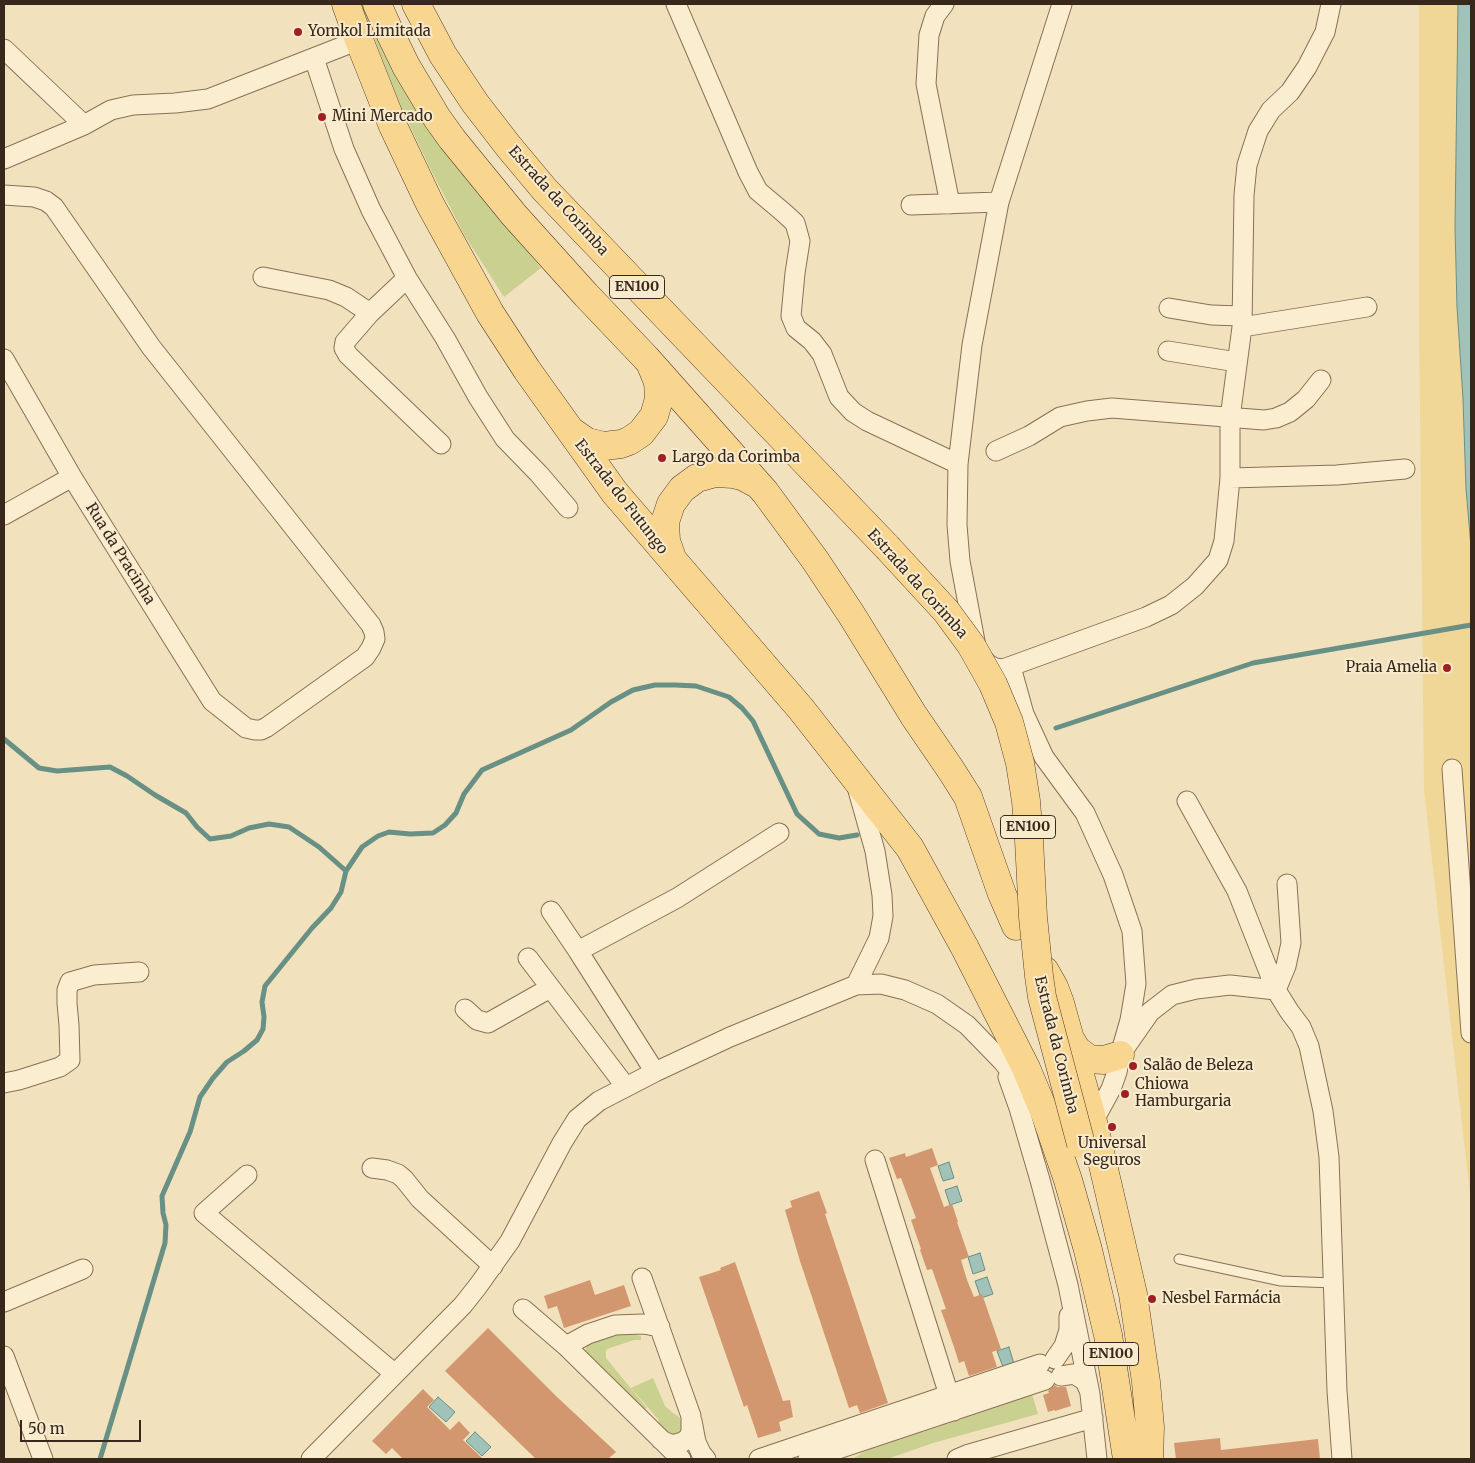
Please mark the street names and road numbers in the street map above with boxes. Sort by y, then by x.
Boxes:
street label: Estrada da Corimba [504,143,612,259]
road number: EN100 [610,276,664,298]
street label: Estrada do Futungo [571,436,671,558]
street label: Rua da Pracinha [81,500,159,608]
street label: Estrada da Corimba [863,526,971,642]
road number: EN100 [1000,816,1056,839]
street label: Estrada da Corimba [1030,974,1082,1116]
road number: EN100 [1084,1342,1138,1366]

